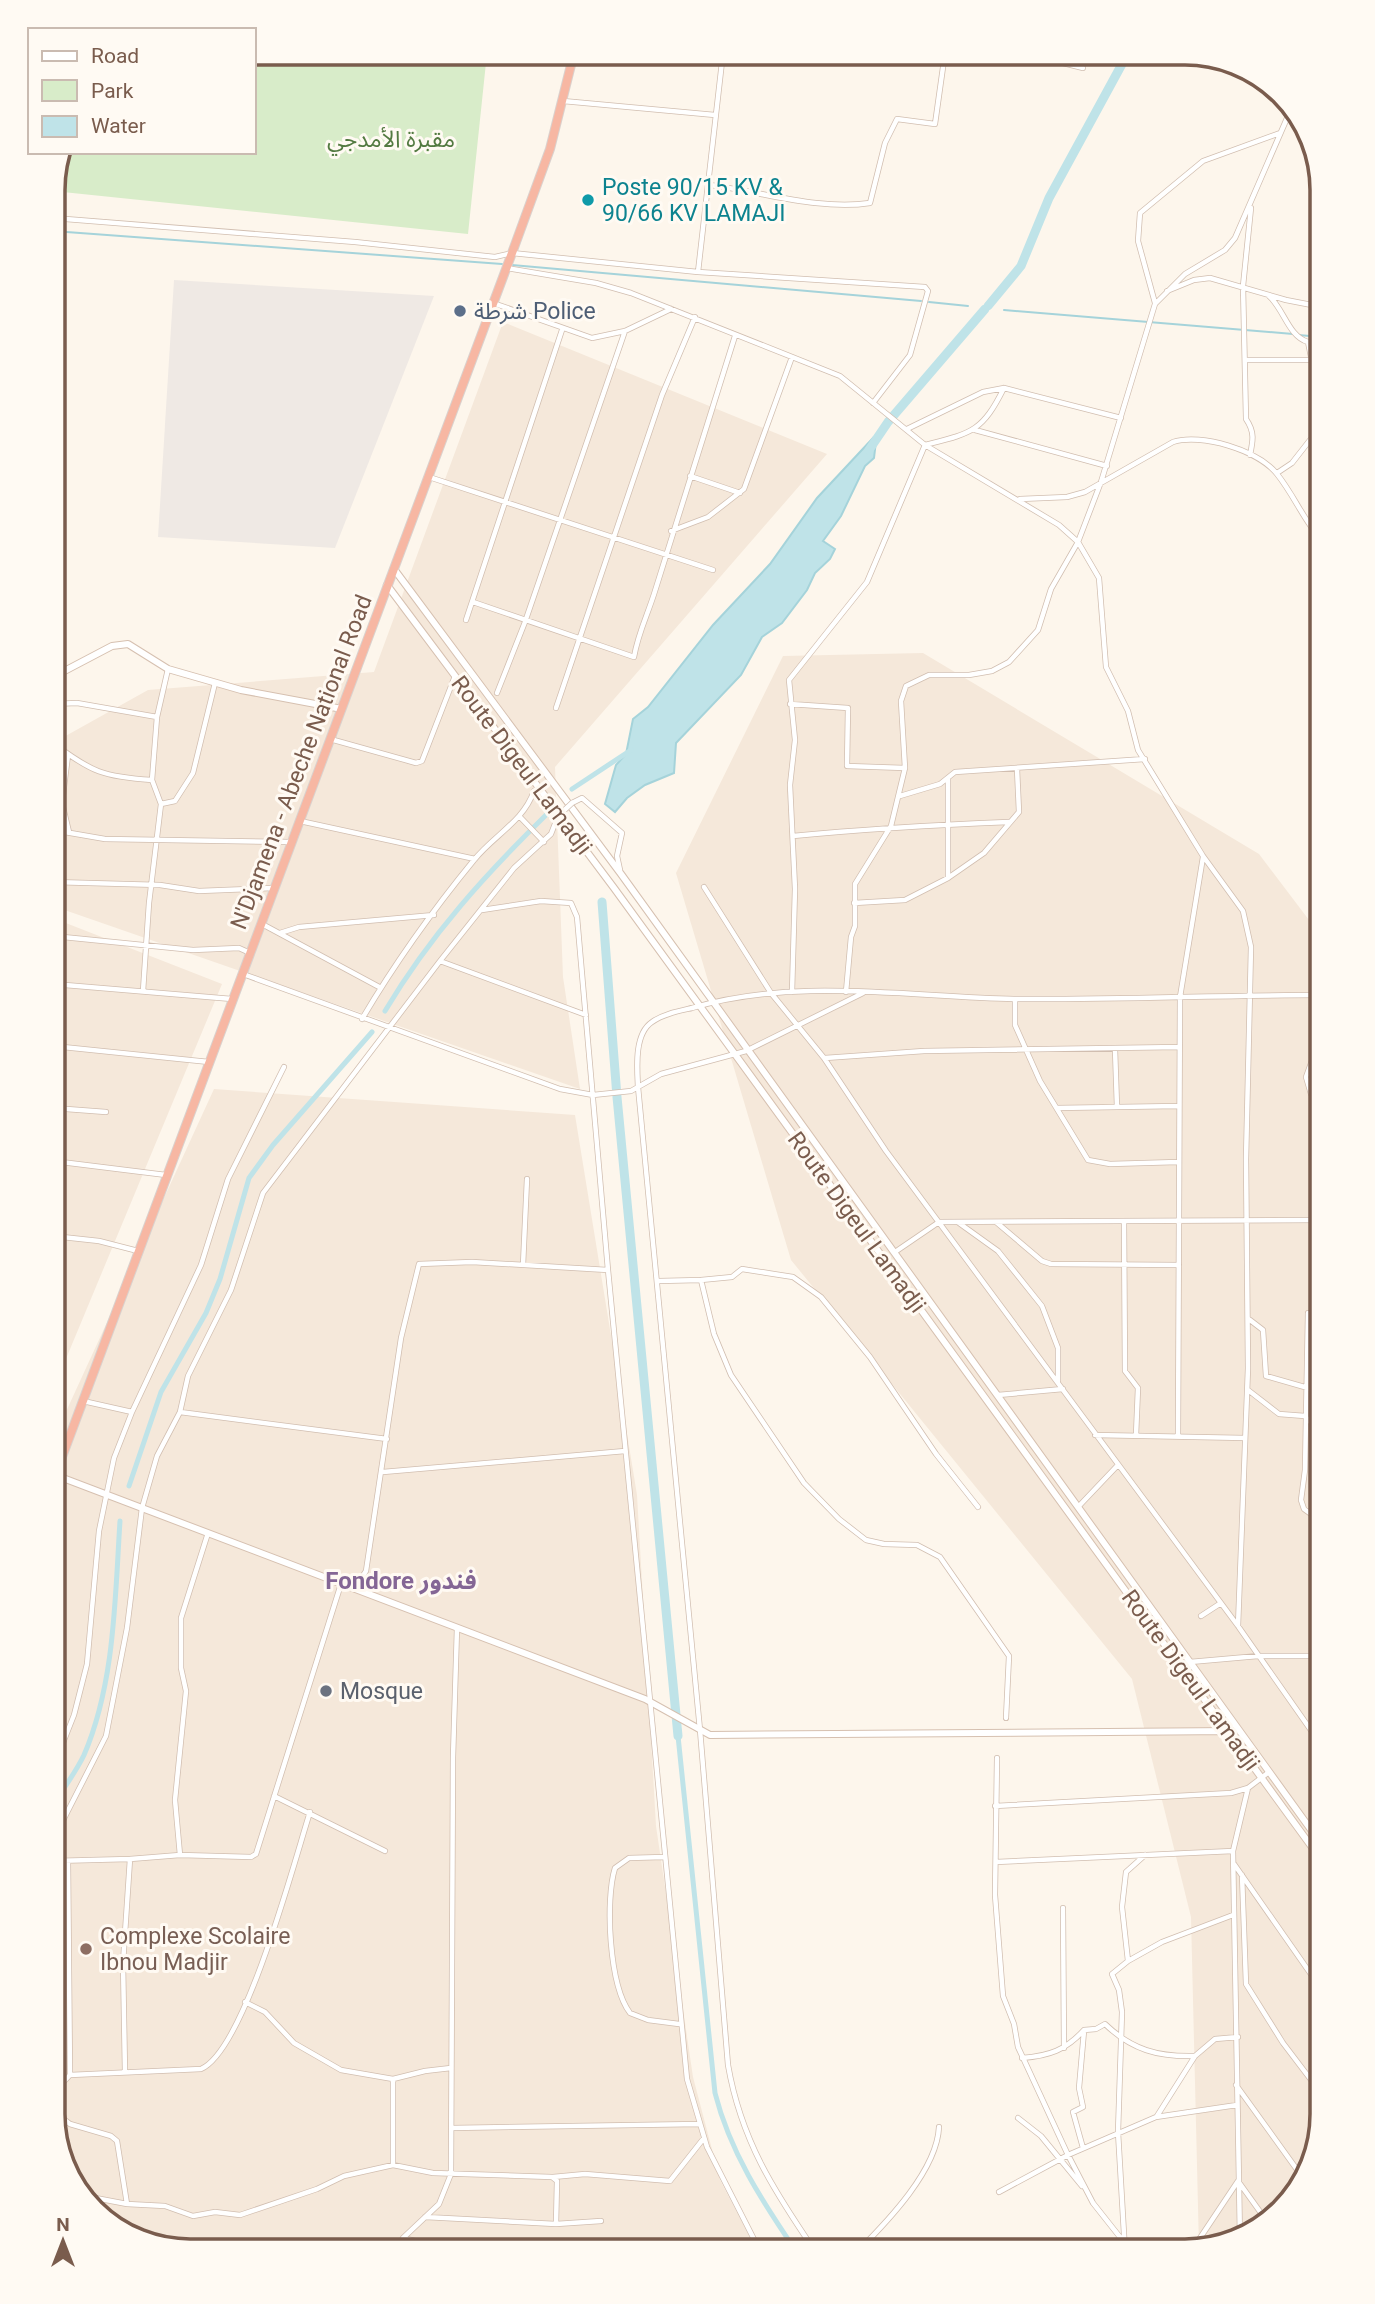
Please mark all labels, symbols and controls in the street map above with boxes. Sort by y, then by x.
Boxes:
legend [28,28,256,154]
text: Road [91,44,139,68]
text: Park [91,79,134,103]
text: Water [91,114,146,138]
park label: مقبرة الأمدجي [327,126,455,156]
place label: Poste 90/15 KV & 90/66 KV LAMAJI [602,174,786,227]
marker: Poste 90/15 KV & 90/66 KV LAMAJI [580,192,596,208]
place label: شرطة Police [474,298,596,325]
marker: شرطة Police [452,303,468,319]
street label: N'Djamena - Abeche National Road [225,591,378,933]
street label: Route Digeul Lamadji [446,671,598,860]
street label: Route Digeul Lamadji [782,1127,931,1318]
district label: Fondore فندور [325,1567,477,1595]
street label: Route Digeul Lamadji [1116,1585,1265,1776]
place label: Mosque [340,1678,423,1705]
marker: Mosque [318,1683,334,1699]
place label: Complexe Scolaire Ibnou Madjir [100,1923,290,1976]
marker: Complexe Scolaire Ibnou Madjir [78,1941,94,1957]
north arrow [28,2206,98,2276]
text: N [56,2213,70,2236]

